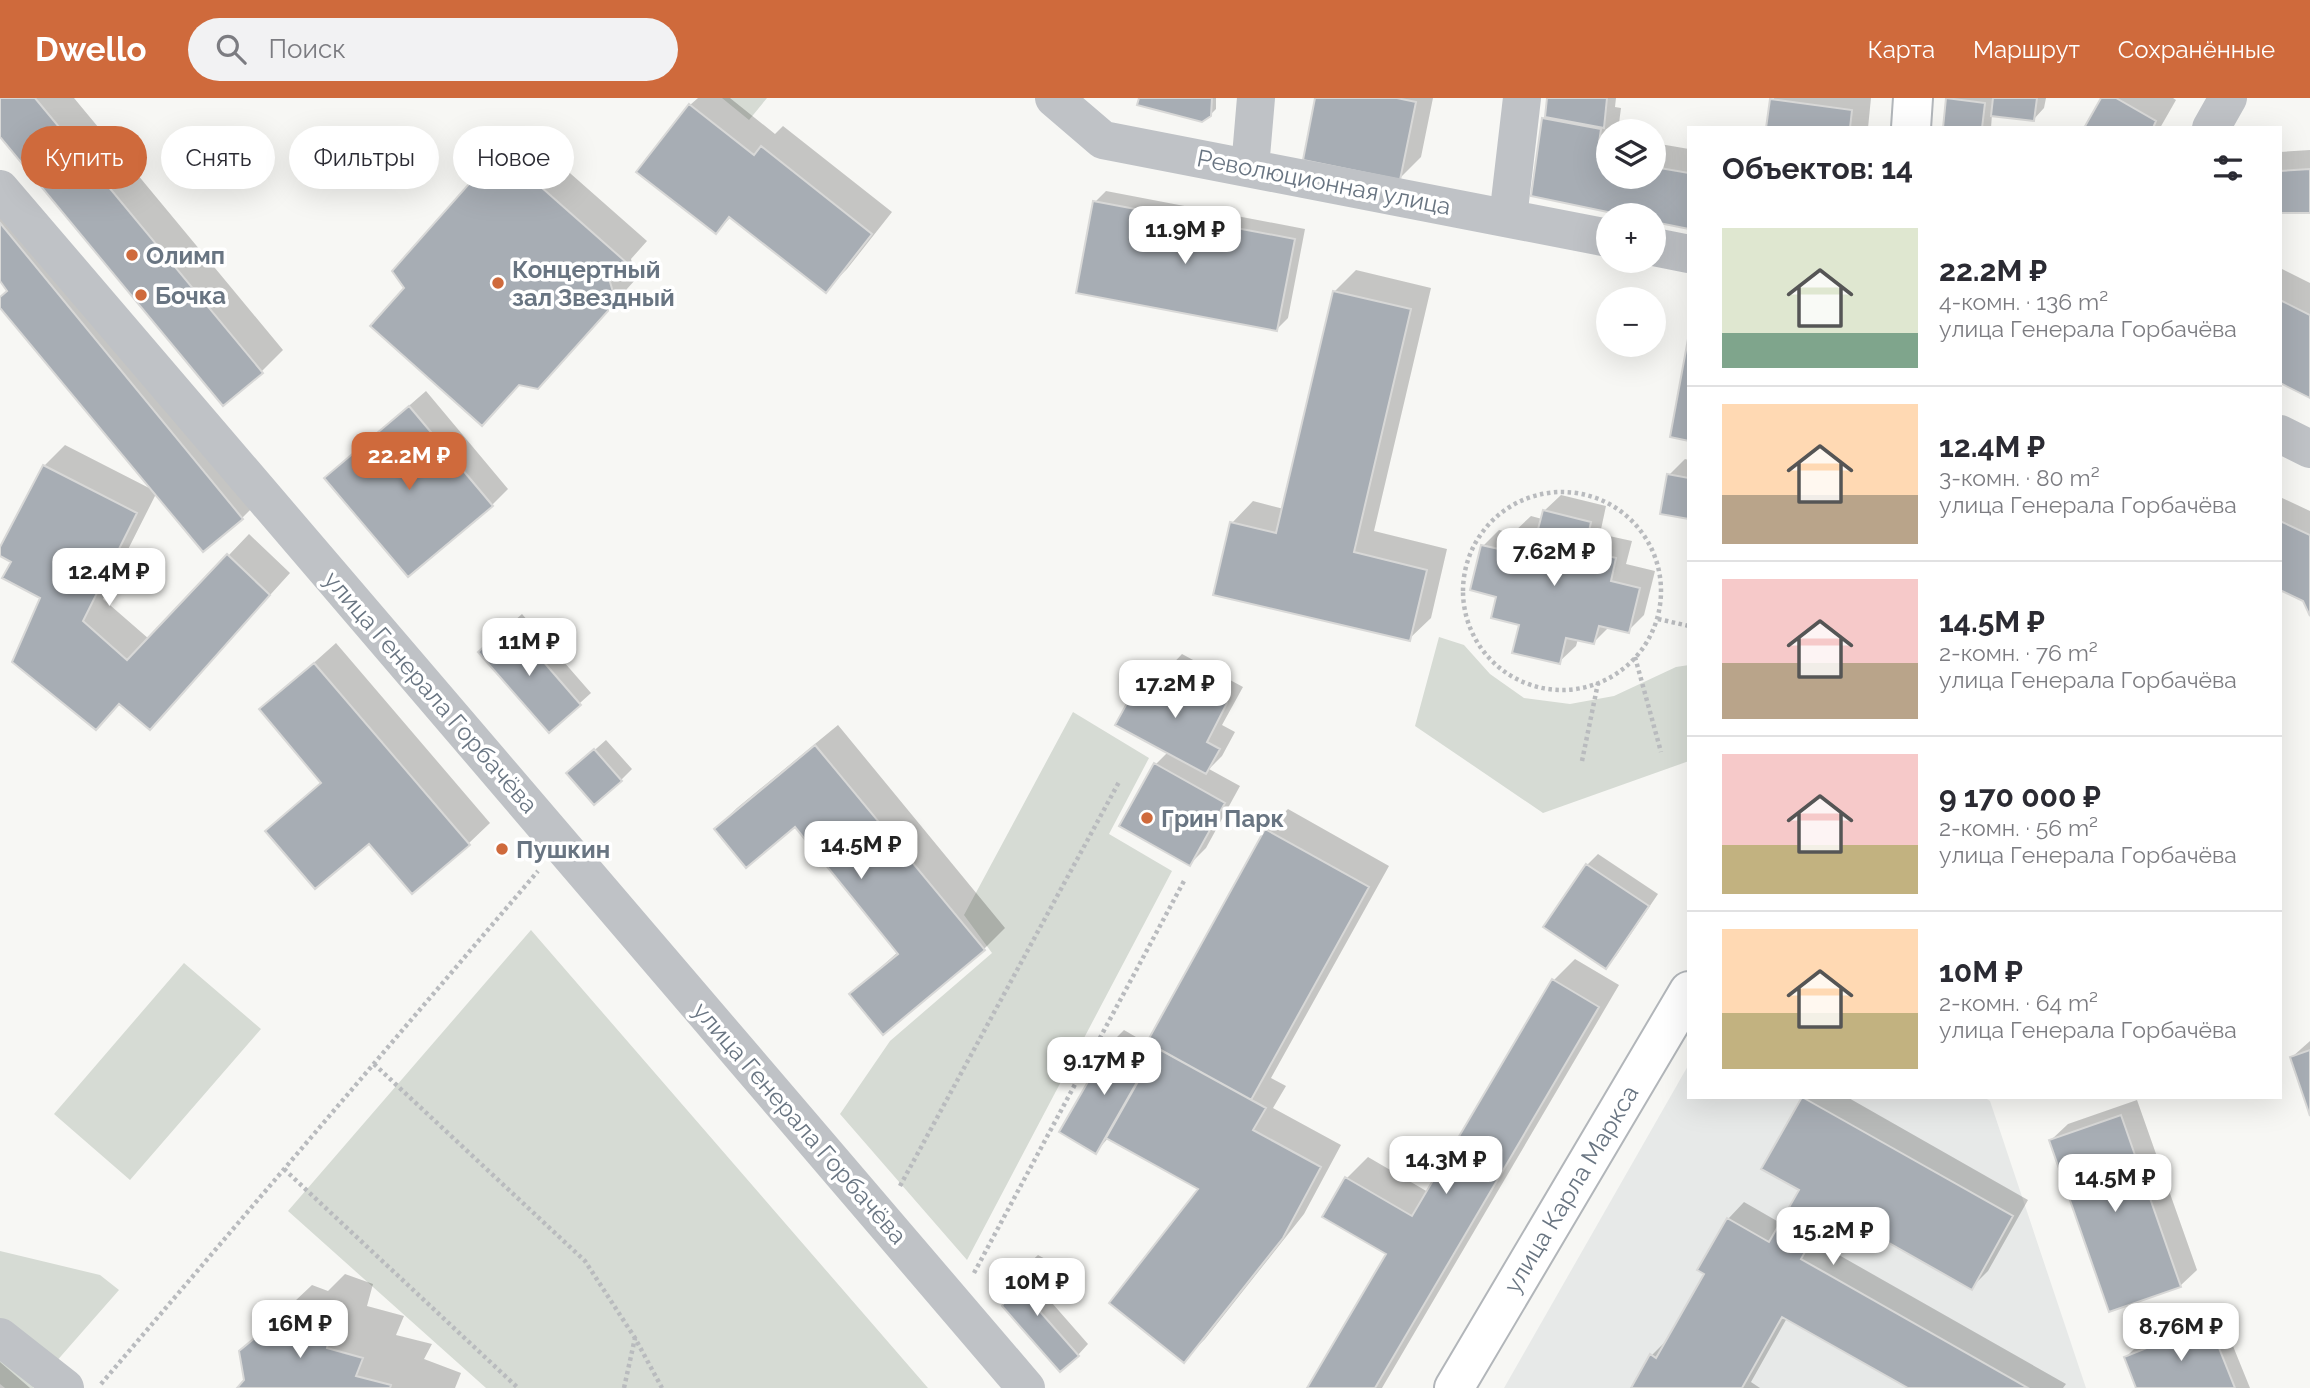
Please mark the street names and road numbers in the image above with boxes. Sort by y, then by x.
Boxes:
street label: Революционная улица [1195,143,1453,221]
street label: улица Генерала Горбачёва [318,565,544,819]
street label: улица Генерала Горбачёва [687,996,913,1250]
street label: улица Карла Маркса [1498,1080,1644,1298]

